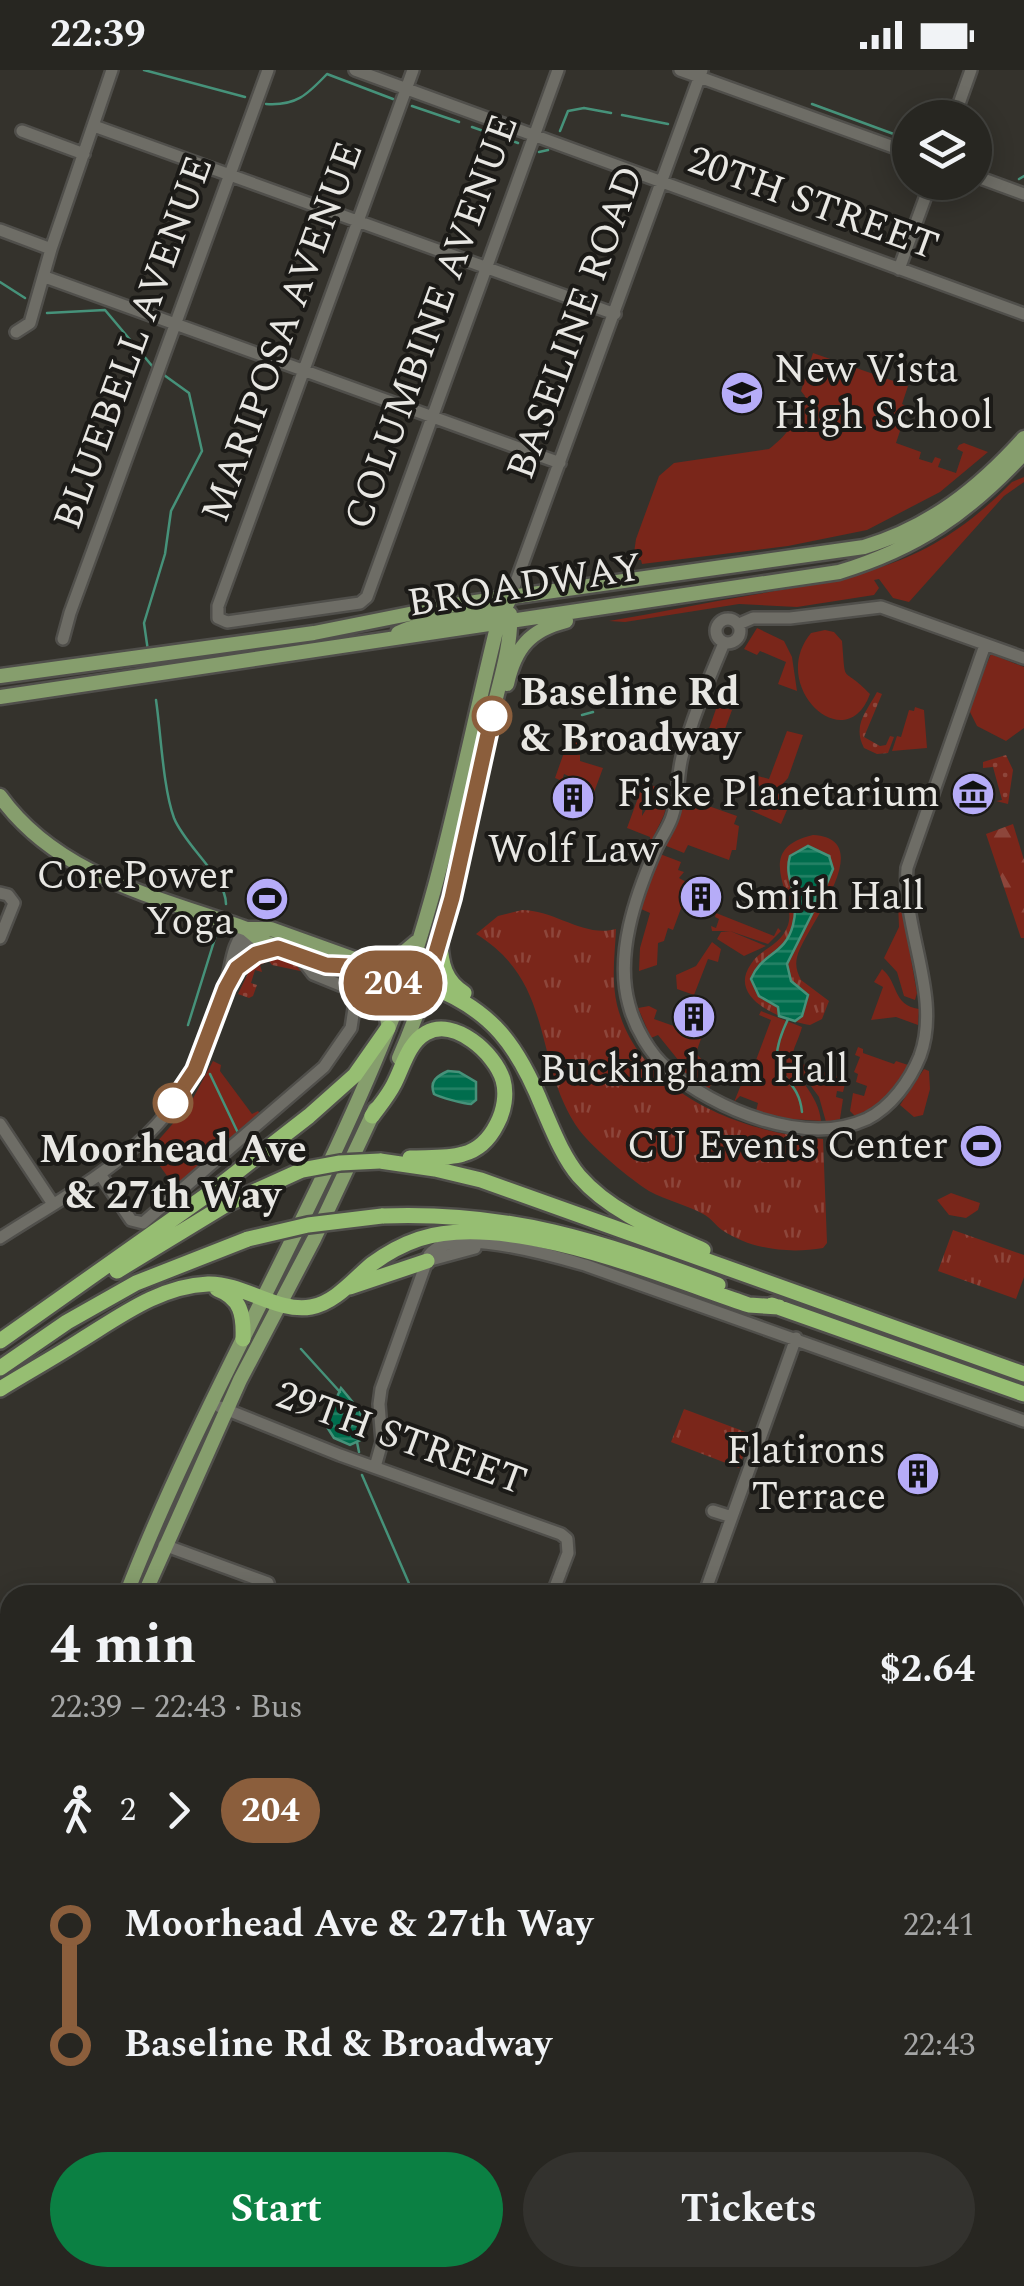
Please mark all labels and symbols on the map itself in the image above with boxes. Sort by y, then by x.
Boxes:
street label: COLUMBINE AVENUE [328,106,536,538]
street label: 20TH STREET [679,130,947,278]
street label: MARIPOSA AVENUE [186,133,380,531]
street label: BLUEBELL AVENUE [38,148,230,538]
street label: BASELINE ROAD [491,158,661,488]
place label: New Vista High School [774,340,993,447]
school or university icon: New Vista High School [719,370,765,416]
street label: BROADWAY [403,537,647,635]
place label: Baseline Rd & Broadway [520,663,742,770]
marker: Baseline Rd & Broadway [473,697,511,735]
place label: Fiske Planetarium [617,764,940,825]
museum icon: Fiske Planetarium [950,771,996,817]
building icon: Wolf Law [550,775,596,821]
place label: Wolf Law [488,820,660,881]
place label: CorePower Yoga [36,846,234,953]
place label: Smith Hall [734,867,925,928]
building icon: Smith Hall [678,874,724,920]
sports icon: CorePower Yoga [244,876,290,922]
line badge: 204 [336,950,450,1016]
building icon: Buckingham Hall [671,994,717,1040]
place label: Buckingham Hall [540,1040,848,1101]
marker: Moorhead Ave & 27th Way [154,1084,192,1122]
place label: CU Events Center [627,1116,948,1177]
place label: Moorhead Ave & 27th Way [39,1120,307,1227]
sports icon: CU Events Center [958,1123,1004,1169]
street label: 29TH STREET [267,1365,535,1513]
place label: Flatirons Terrace [726,1421,886,1528]
building icon: Flatirons Terrace [895,1451,941,1497]

